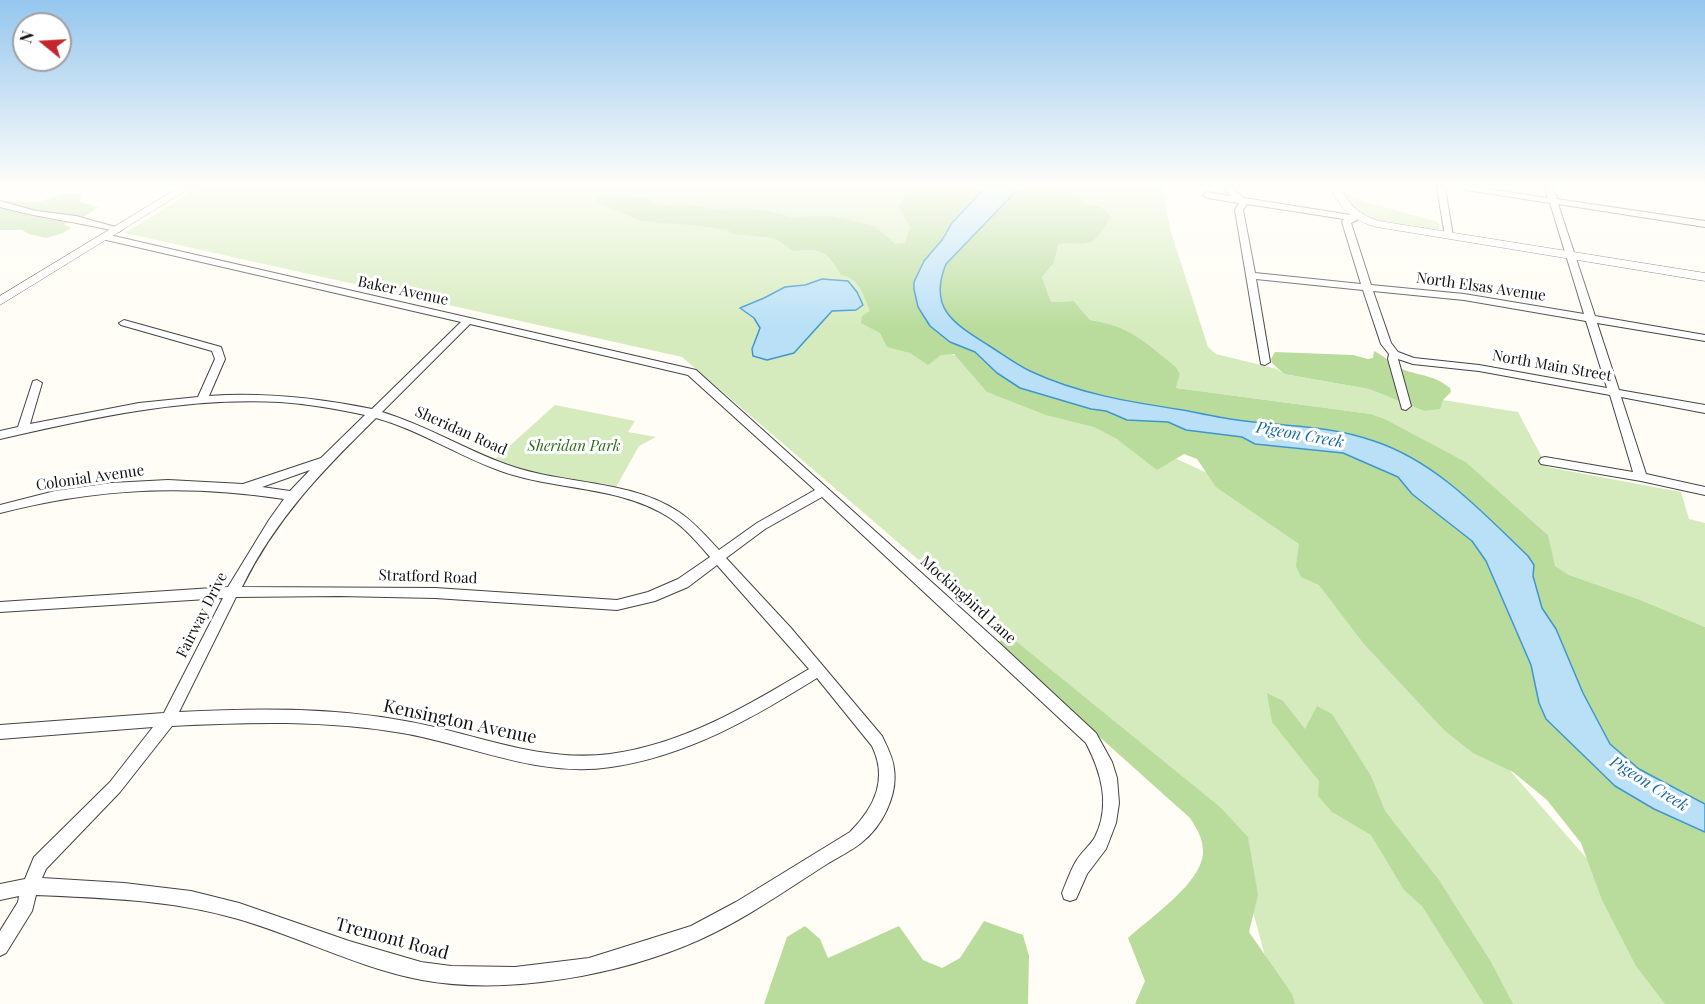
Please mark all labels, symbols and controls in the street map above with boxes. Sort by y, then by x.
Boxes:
north arrow [12,12,72,72]
text: N [15,28,38,46]
street label: North Elsas Avenue [1415,269,1547,305]
street label: Baker Avenue [356,273,450,309]
street label: North Main Street [1491,347,1613,385]
street label: Sheridan Road [412,403,510,459]
water label: Pigeon Creek [1255,418,1345,452]
park label: Sheridan Park [528,437,620,455]
street label: Colonial Avenue [35,461,145,495]
street label: Mockingbird Lane [917,552,1019,648]
street label: Stratford Road [378,566,478,588]
street label: Fairway Drive [173,569,231,661]
street label: Kensington Avenue [382,695,538,749]
water label: Pigeon Creek [1606,752,1692,816]
street label: Tremont Road [333,914,451,964]

